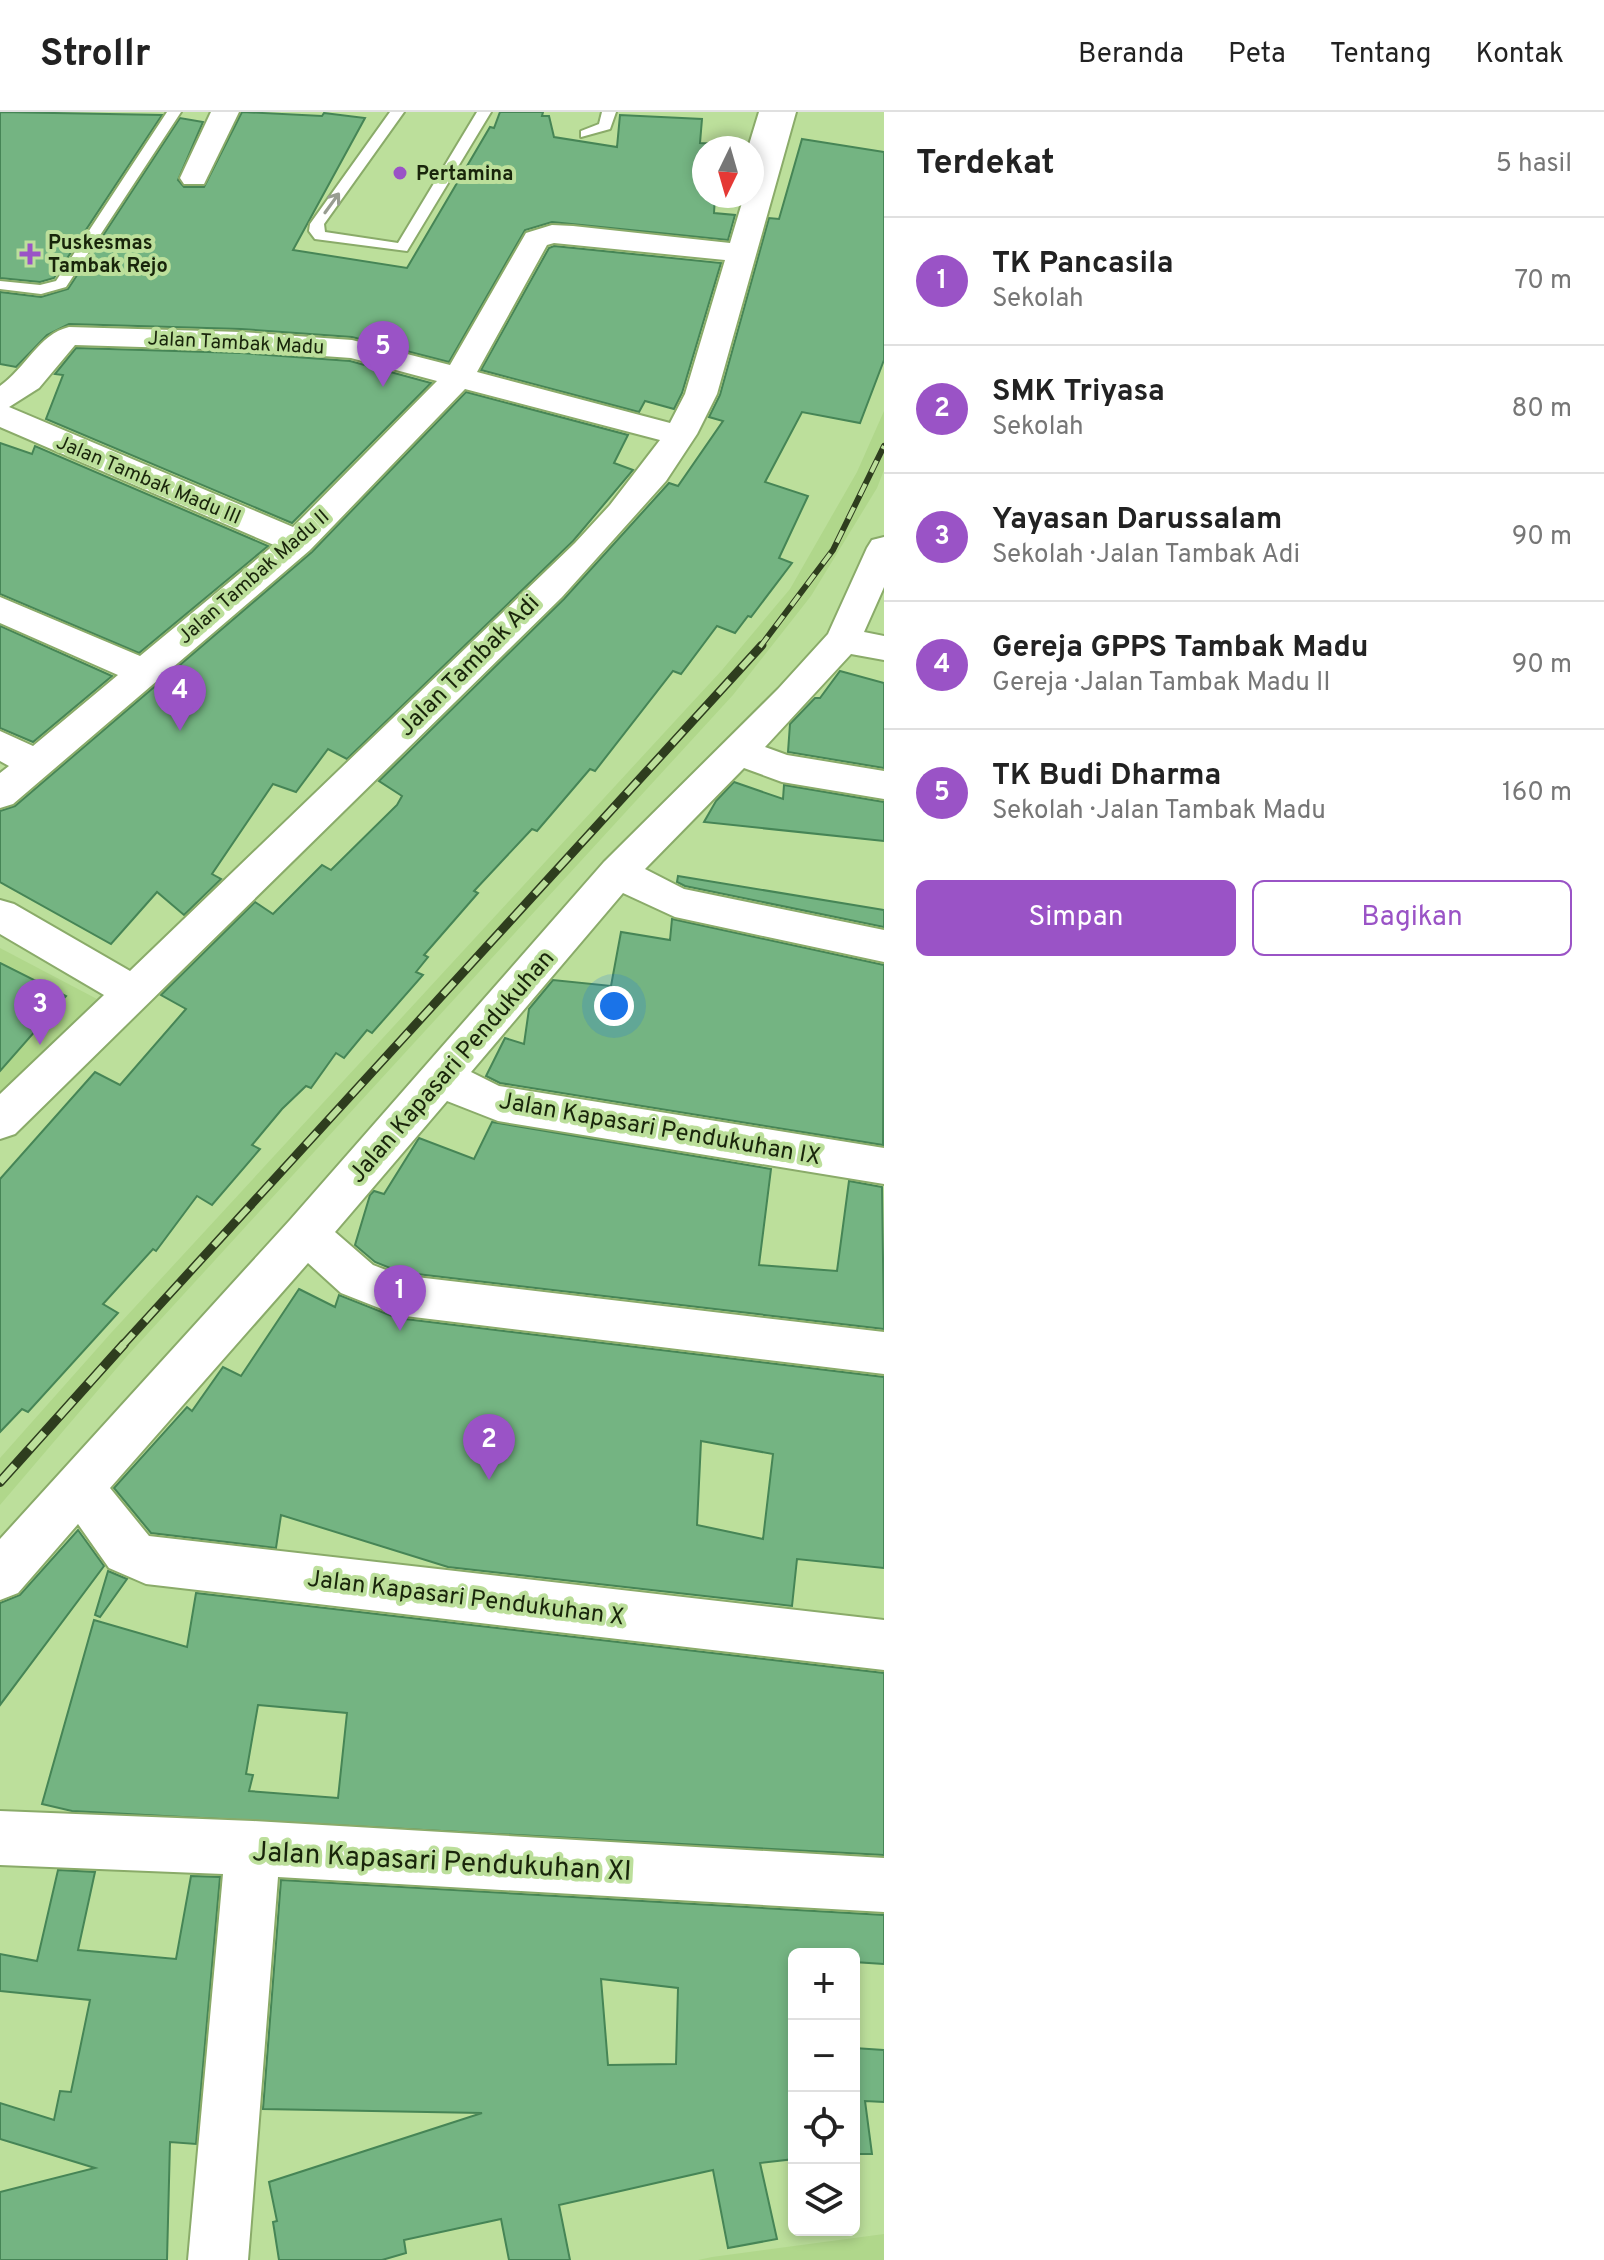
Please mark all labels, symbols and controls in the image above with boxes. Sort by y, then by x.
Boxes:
text: Strollr [40,31,151,80]
text: Beranda [1078,37,1184,73]
text: Peta [1228,37,1286,73]
text: Tentang [1330,37,1431,73]
text: Kontak [1475,37,1564,73]
north arrow [692,136,764,208]
text: Terdekat [916,143,1055,186]
text: 5 hasil [1496,148,1572,181]
place label: Pertamina [416,162,513,188]
marker: Pertamina [391,164,409,182]
one-way arrow [324,192,340,214]
place label: Puskesmas Tambak Rejo [48,231,168,280]
marker: Puskesmas Tambak Rejo [19,243,41,265]
text: TK Pancasila [992,246,1174,283]
text: 1 [937,265,947,298]
text: 70 m [1514,265,1572,298]
text: Sekolah [992,283,1084,316]
pin: 5 [357,321,409,387]
street label: Jalan Tambak Madu [147,326,325,362]
text: SMK Triyasa [992,374,1165,411]
text: 2 [934,393,950,426]
text: 80 m [1512,393,1572,426]
text: Sekolah [992,411,1084,444]
street label: Jalan Tambak Madu III [52,430,245,532]
text: Yayasan Darussalam [992,502,1282,539]
street label: Jalan Tambak Madu II [173,504,336,651]
text: 3 [934,521,950,554]
text: 90 m [1512,521,1572,554]
text: Sekolah · Jalan Tambak Adi [992,539,1300,572]
street label: Jalan Tambak Adi [392,589,547,744]
text: Gereja GPPS Tambak Madu [992,630,1369,667]
text: 4 [934,649,950,682]
text: 90 m [1512,649,1572,682]
pin: 4 [154,665,206,731]
text: Gereja · Jalan Tambak Madu II [992,667,1331,700]
text: TK Budi Dharma [992,758,1221,795]
text: 5 [934,777,950,810]
text: 160 m [1502,777,1572,810]
text: Sekolah · Jalan Tambak Madu [992,795,1326,828]
button: Simpan [916,880,1236,956]
button: Bagikan [1252,880,1572,956]
street label: Jalan Kapasari Pendukuhan [343,945,562,1190]
pin: 3 [14,979,66,1045]
your location [594,986,634,1026]
street label: Jalan Kapasari Pendukuhan IX [497,1087,823,1173]
pin: 1 [374,1265,426,1331]
pin: 2 [463,1414,515,1480]
street label: Jalan Kapasari Pendukuhan X [305,1565,626,1633]
street label: Jalan Kapasari Pendukuhan XI [251,1835,632,1891]
map controls [788,1948,860,2236]
button: + [788,1948,860,2020]
button: − [788,2020,860,2092]
button: locate [788,2092,860,2164]
button: layers [788,2164,860,2236]

